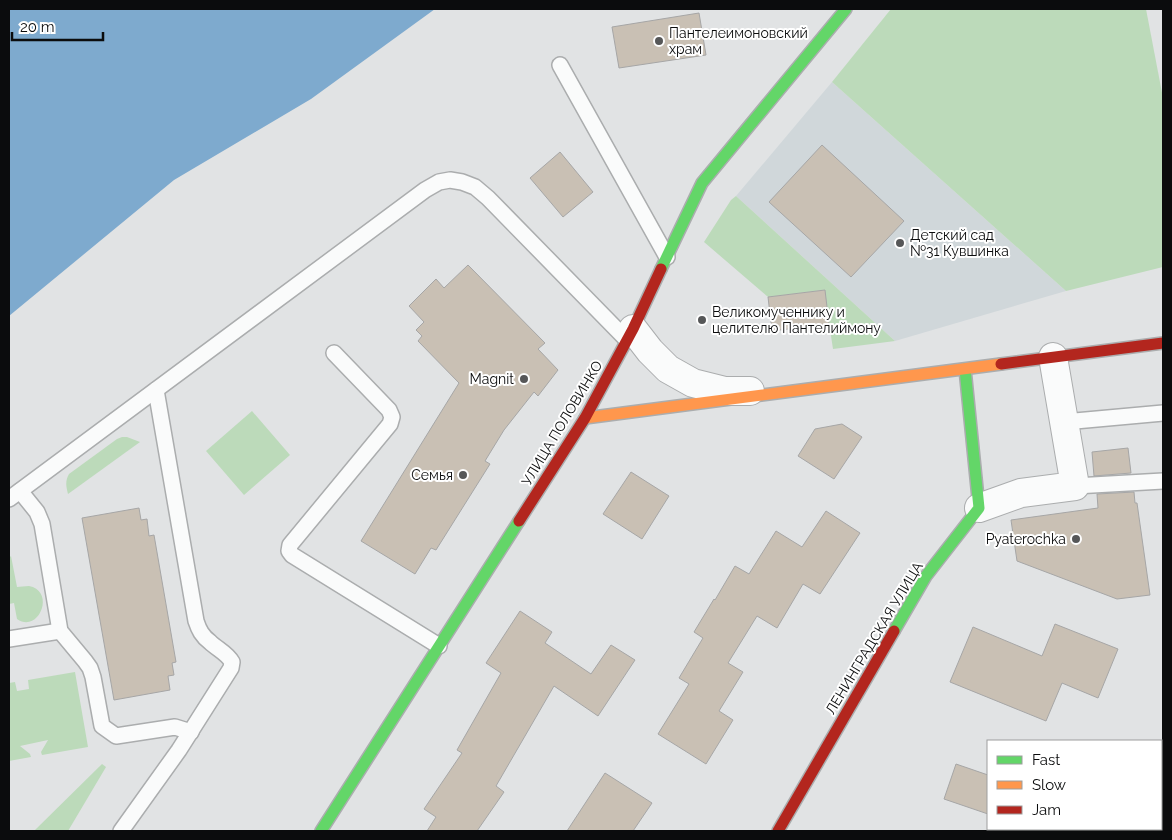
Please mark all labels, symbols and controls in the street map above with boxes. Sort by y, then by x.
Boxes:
scale bar [12,10,104,42]
text: 20 m [20,18,55,36]
place label: Пантелеимоновский храм [669,25,808,57]
marker: Пантелеимоновский храм [653,35,665,47]
place label: Детский сад №31 Кувшинка [910,227,1009,259]
marker: Детский сад №31 Кувшинка [894,237,906,249]
place label: Великомученнику и целителю Пантелиймону [712,304,881,336]
marker: Великомученнику и целителю Пантелиймону [696,314,708,326]
street label: УЛИЦА ПОЛОВИНКО [518,358,606,488]
place label: Magnit [470,371,514,387]
marker: Magnit [518,373,530,385]
place label: Семья [411,467,453,483]
marker: Семья [457,469,469,481]
place label: Pyaterochka [986,531,1066,547]
marker: Pyaterochka [1070,533,1082,545]
street label: ЛЕНИНГРАДСКАЯ УЛИЦА [822,559,926,717]
legend [987,740,1162,830]
text: Fast [1032,751,1060,769]
text: Slow [1032,776,1066,794]
text: Jam [1032,801,1061,819]

